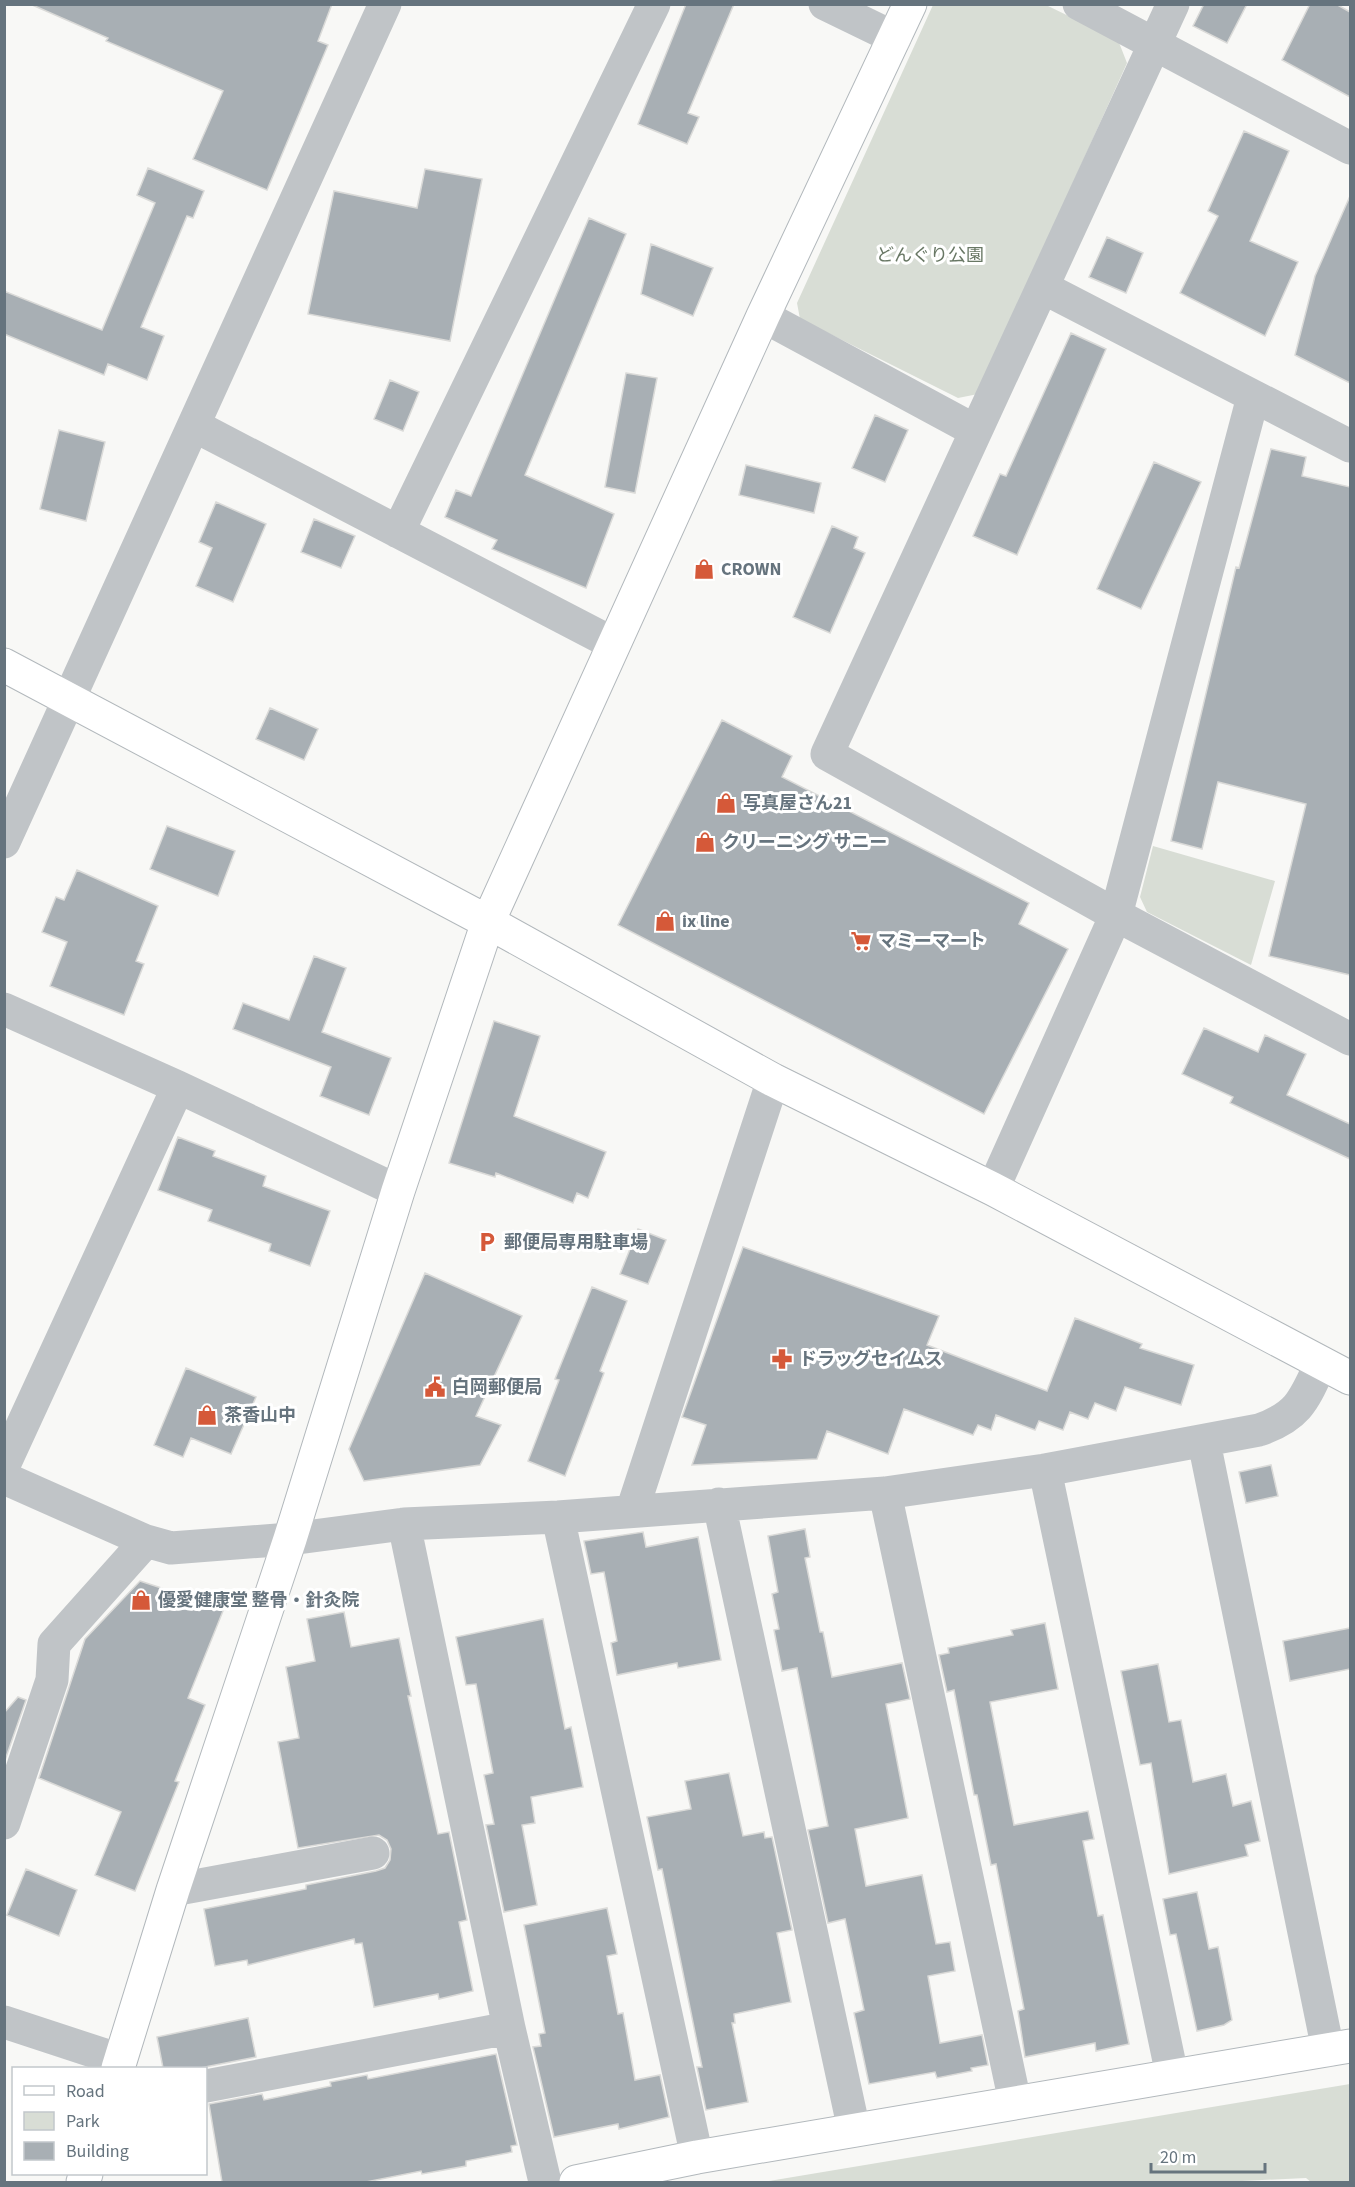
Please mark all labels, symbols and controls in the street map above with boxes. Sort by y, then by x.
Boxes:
park label: どんぐり公園 [876,243,984,268]
shop icon: CROWN [692,557,716,581]
place label: CROWN [721,557,781,582]
shop icon: 写真屋さん21 [714,791,738,815]
place label: 写真屋さん21 [743,791,852,816]
shop icon: クリーニング サニー [693,830,717,854]
place label: クリーニング サニー [722,830,888,855]
shop icon: ix line [653,909,677,933]
place label: ix line [682,909,730,934]
supermarket icon: マミーマート [849,929,873,953]
place label: マミーマート [878,929,986,954]
parking icon: 郵便局専用駐車場 [475,1230,499,1254]
place label: 郵便局専用駐車場 [504,1230,648,1255]
pharmacy icon: ドラッグセイムス [770,1347,794,1371]
place label: ドラッグセイムス [799,1347,943,1372]
public building icon: 白岡郵便局 [423,1375,447,1399]
place label: 白岡郵便局 [452,1375,542,1400]
shop icon: 茶香山中 [195,1403,219,1427]
place label: 茶香山中 [224,1403,296,1428]
shop icon: 優愛健康堂 整骨・針灸院 [129,1588,153,1612]
place label: 優愛健康堂 整骨・針灸院 [158,1588,360,1613]
legend [12,2067,207,2175]
text: Road [66,2079,105,2104]
text: Park [66,2109,100,2134]
scale bar [1151,2136,1265,2174]
text: Building [66,2139,129,2164]
text: 20 m [1160,2145,1196,2170]

